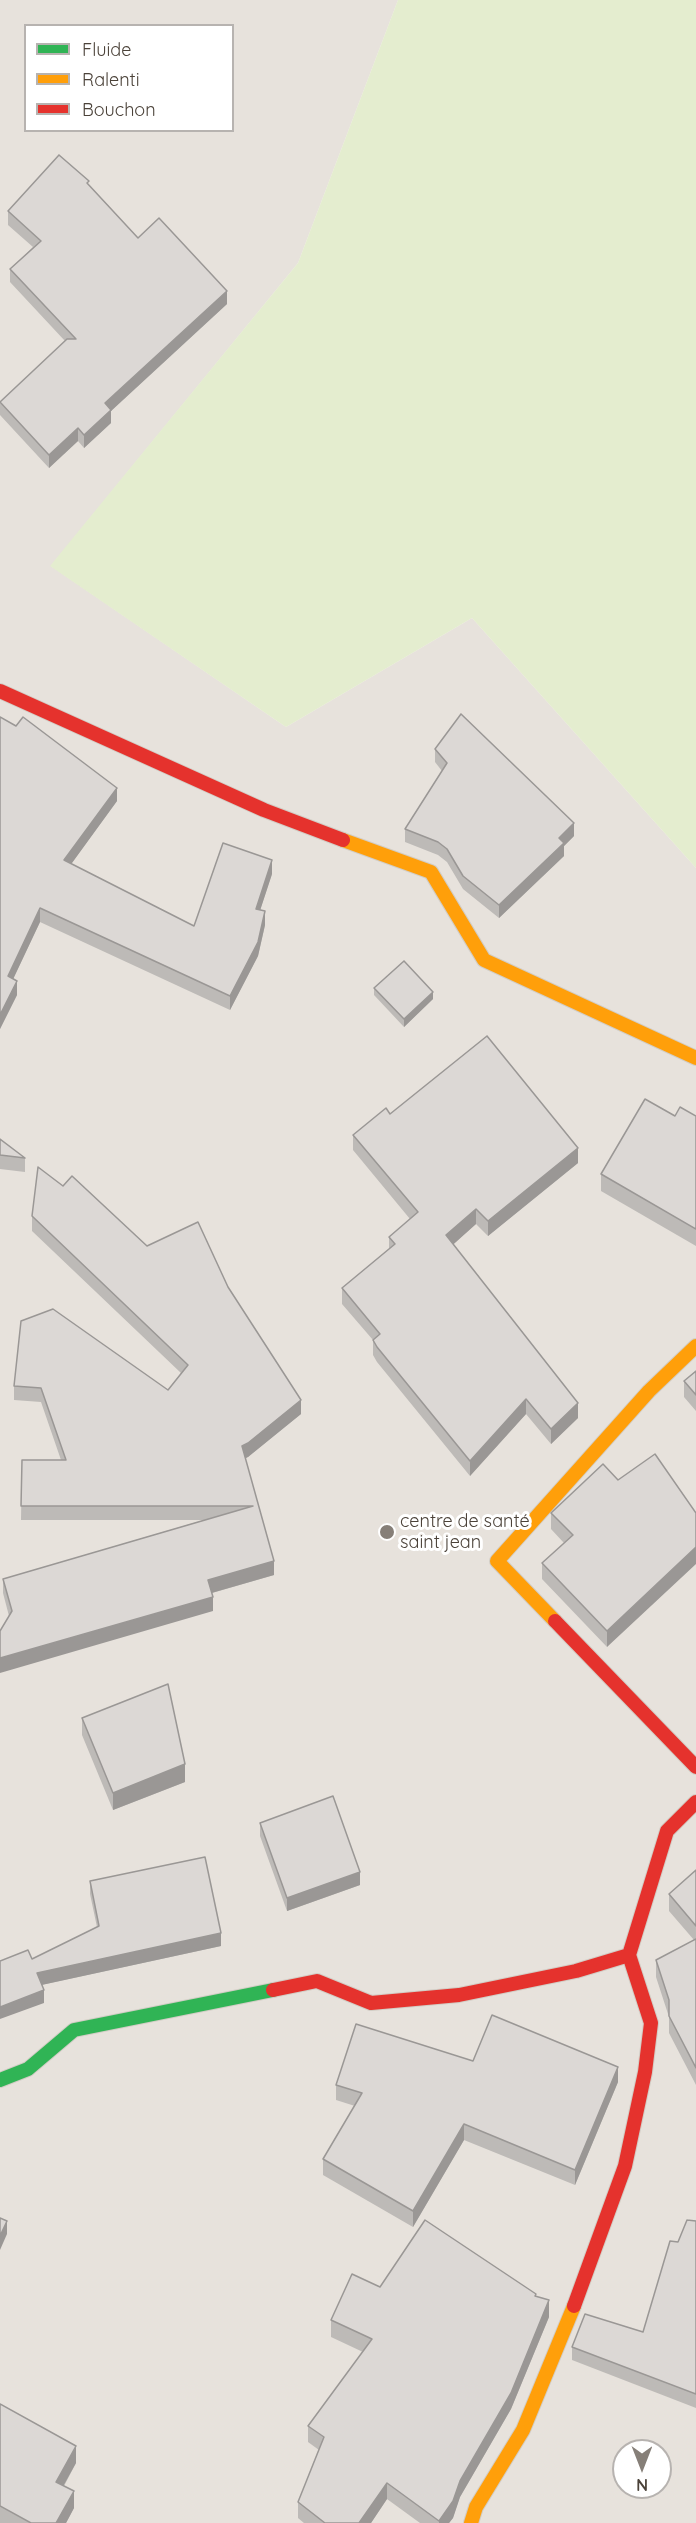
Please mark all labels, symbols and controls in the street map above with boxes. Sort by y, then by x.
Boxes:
legend [24,24,234,132]
text: Fluide [82,38,131,61]
text: Ralenti [82,68,140,91]
text: Bouchon [82,98,156,121]
place label: centre de santé saint jean [400,1511,530,1553]
marker: centre de santé saint jean [378,1523,396,1541]
north arrow [612,2439,672,2499]
text: N [636,2475,648,2495]

